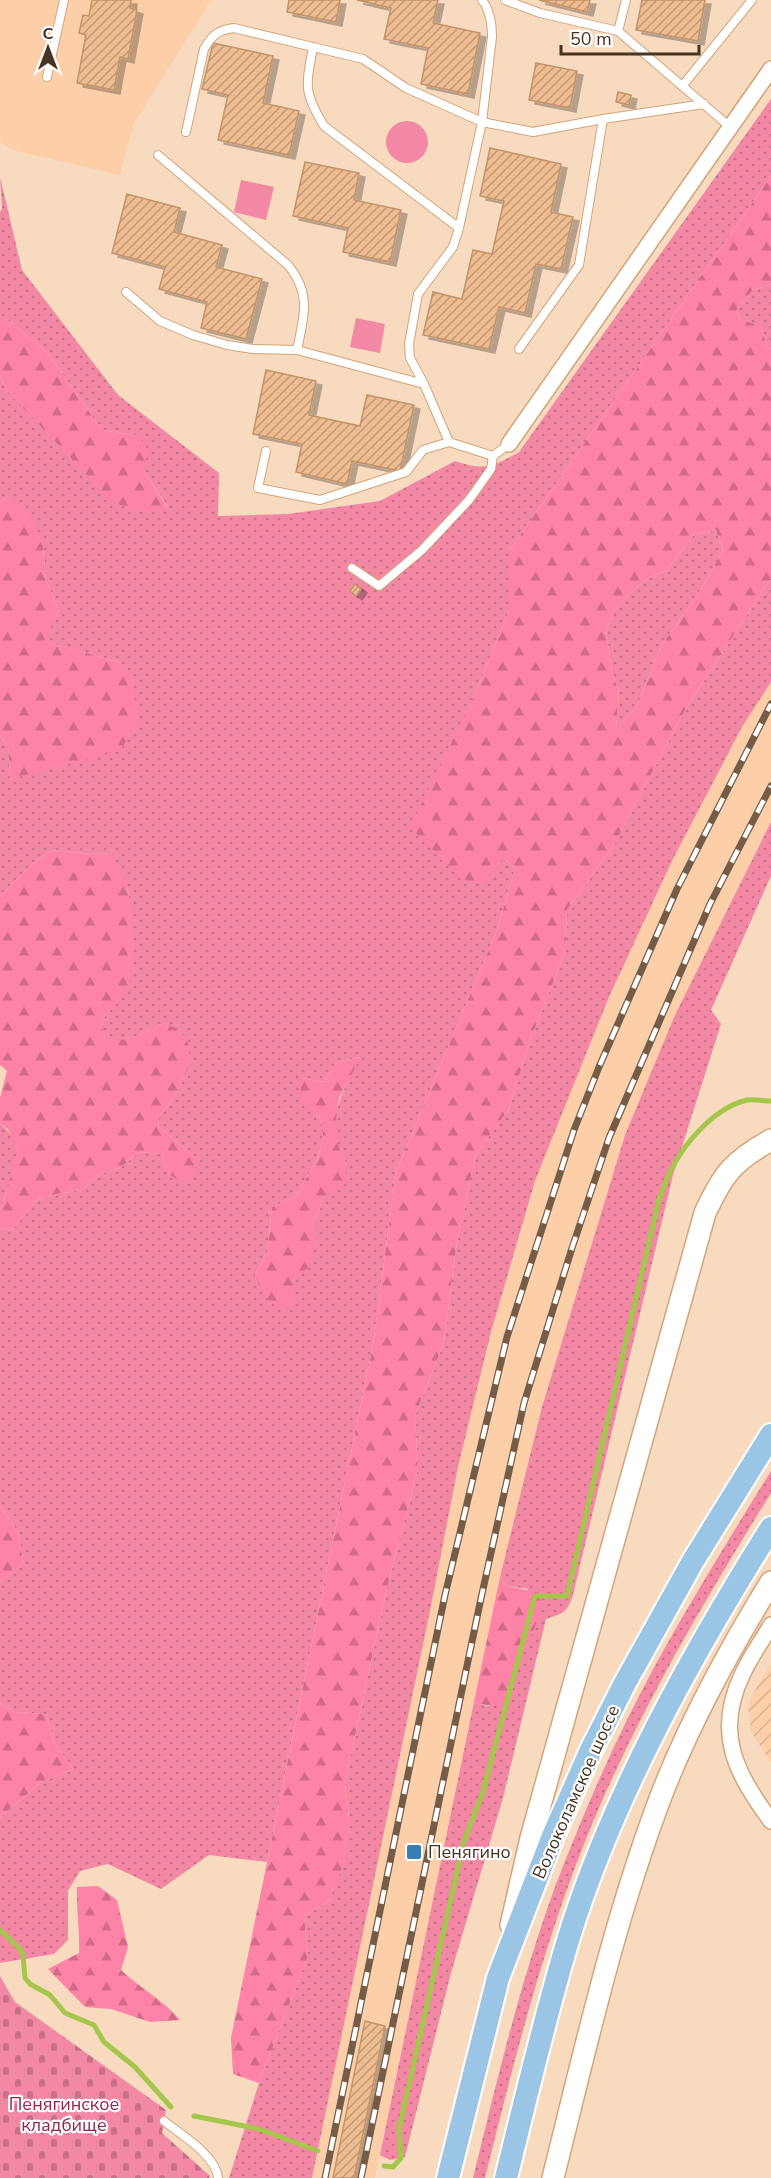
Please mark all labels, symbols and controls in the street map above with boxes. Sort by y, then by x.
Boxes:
north arrow [18,18,78,78]
scale bar [561,18,699,56]
text: С [43,23,54,45]
text: 50 m [570,27,612,51]
street label: Волоколамское шоссе [527,1701,625,1883]
place label: Пенягино [428,1840,511,1864]
marker: Пенягино [405,1843,423,1861]
park label: Пенягинское кладбище [9,2092,119,2137]

